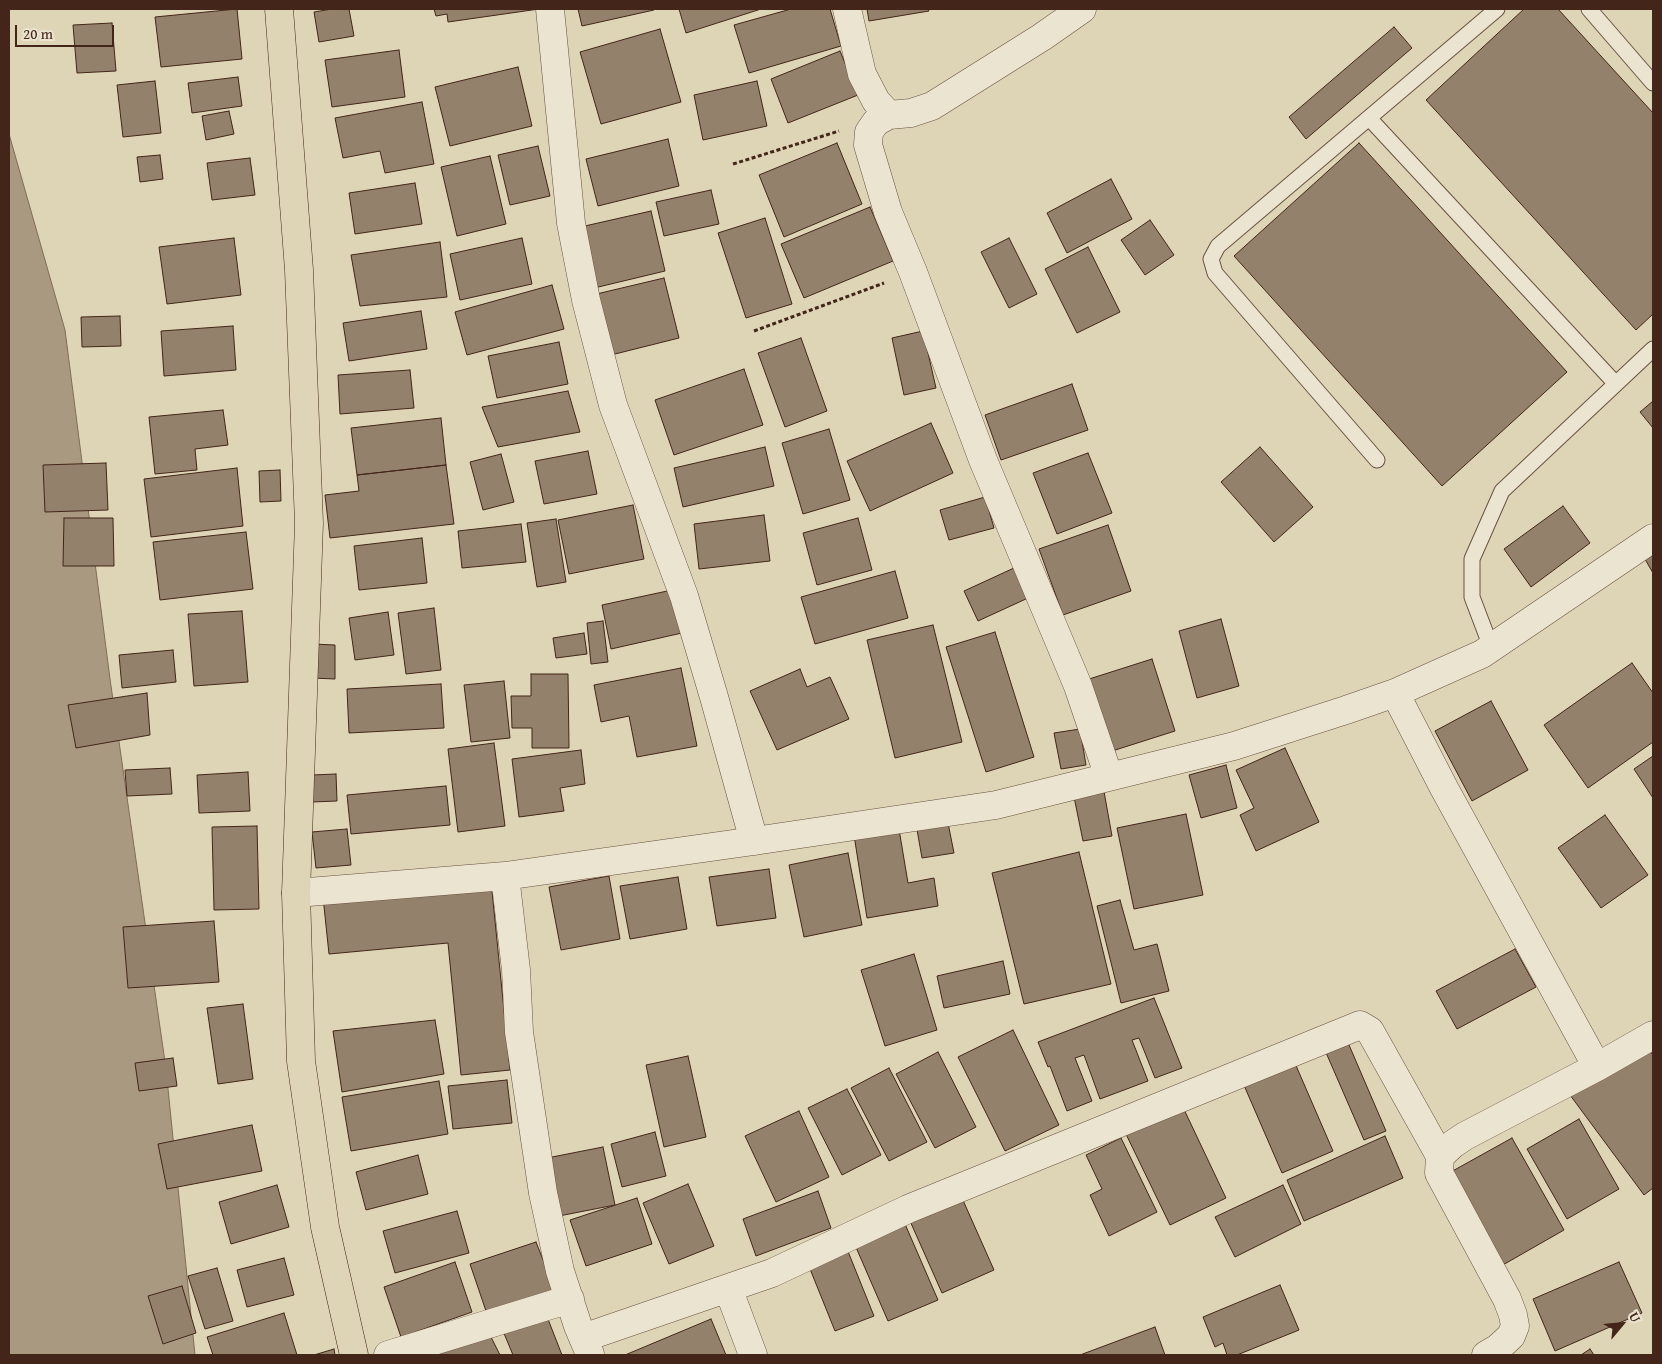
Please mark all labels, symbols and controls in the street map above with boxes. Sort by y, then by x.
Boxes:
scale bar [18,15,116,47]
text: 20 m [23,23,53,44]
north arrow [1597,1299,1647,1349]
text: U [1624,1308,1646,1326]

